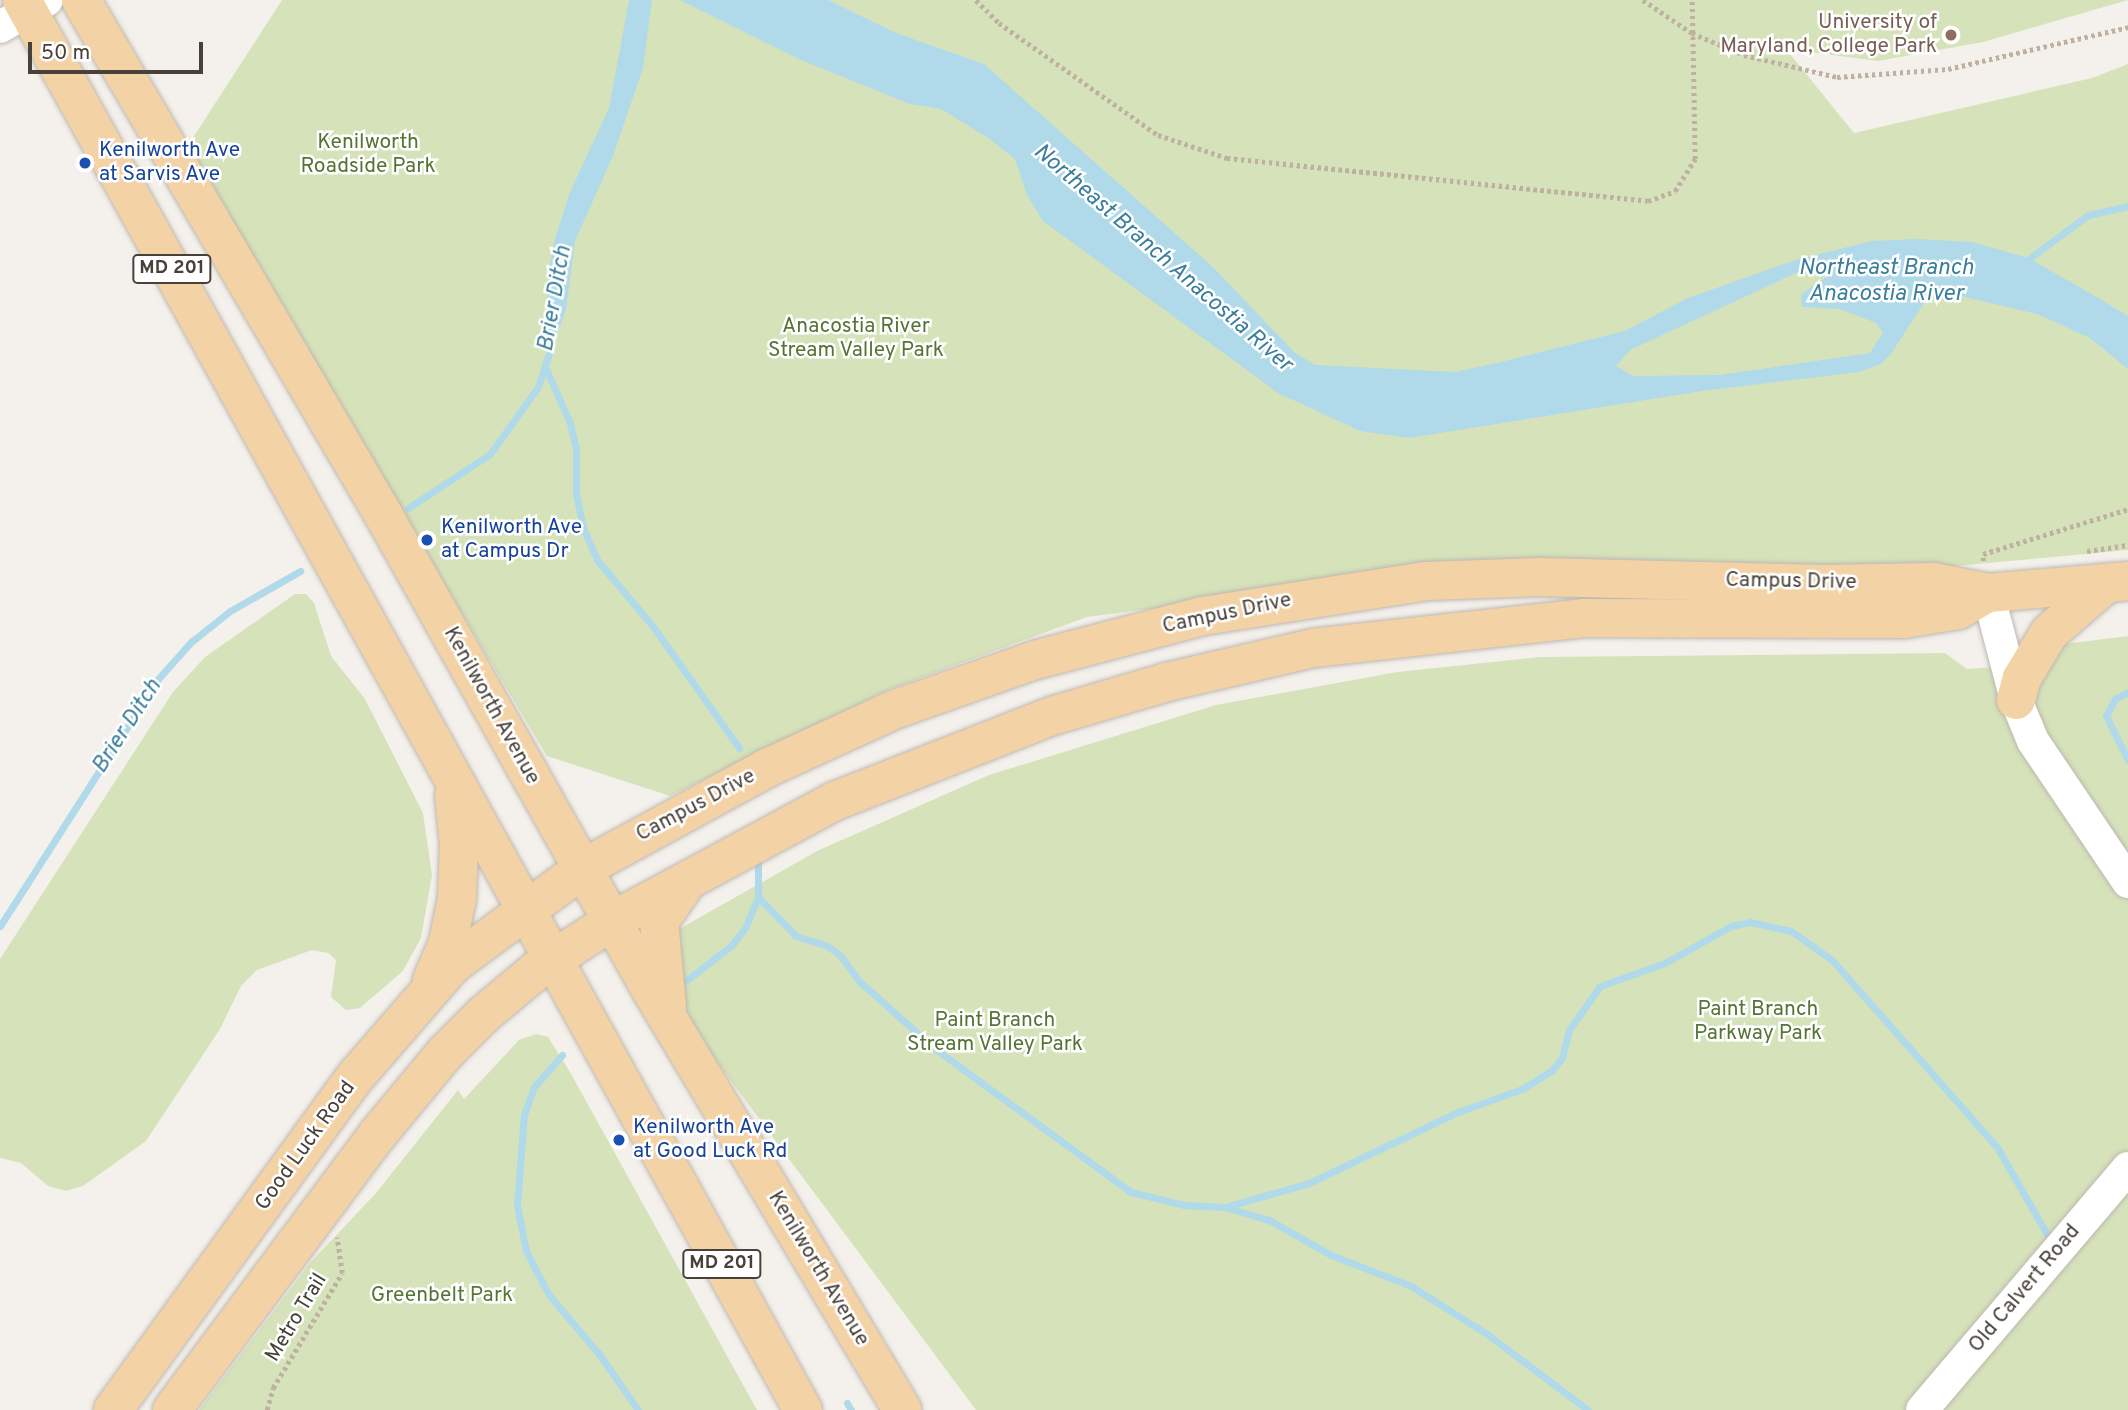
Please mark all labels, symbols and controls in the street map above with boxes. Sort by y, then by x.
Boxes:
place label: University of Maryland, College Park [1720,10,1937,60]
marker: University of Maryland, College Park [1943,27,1959,43]
scale bar [32,28,206,72]
text: 50 m [41,40,90,67]
park label: Kenilworth Roadside Park [300,130,436,180]
place label: Kenilworth Ave at Sarvis Ave [99,138,241,188]
water label: Northeast Branch Anacostia River [1026,139,1298,379]
marker: Kenilworth Ave at Sarvis Ave [77,155,93,171]
water label: Brier Ditch [533,244,579,354]
road number: MD 201 [132,254,212,284]
water label: Northeast Branch Anacostia River [1799,255,1973,309]
park label: Anacostia River Stream Valley Park [768,314,944,364]
place label: Kenilworth Ave at Campus Dr [441,515,583,565]
marker: Kenilworth Ave at Campus Dr [419,532,435,548]
street label: Campus Drive [1725,568,1857,596]
street label: Campus Drive [1160,588,1294,640]
street label: Kenilworth Avenue [437,623,545,789]
water label: Brier Ditch [87,675,169,779]
street label: Campus Drive [632,764,760,848]
park label: Paint Branch Parkway Park [1694,997,1822,1047]
park label: Paint Branch Stream Valley Park [907,1008,1083,1058]
street label: Good Luck Road [251,1076,361,1216]
place label: Kenilworth Ave at Good Luck Rd [633,1115,787,1165]
marker: Kenilworth Ave at Good Luck Rd [611,1132,627,1148]
street label: Kenilworth Avenue [762,1187,874,1351]
street label: Old Calvert Road [1964,1220,2086,1358]
road number: MD 201 [682,1248,762,1280]
street label: Metro Trail [261,1269,333,1367]
park label: Greenbelt Park [371,1283,513,1309]

